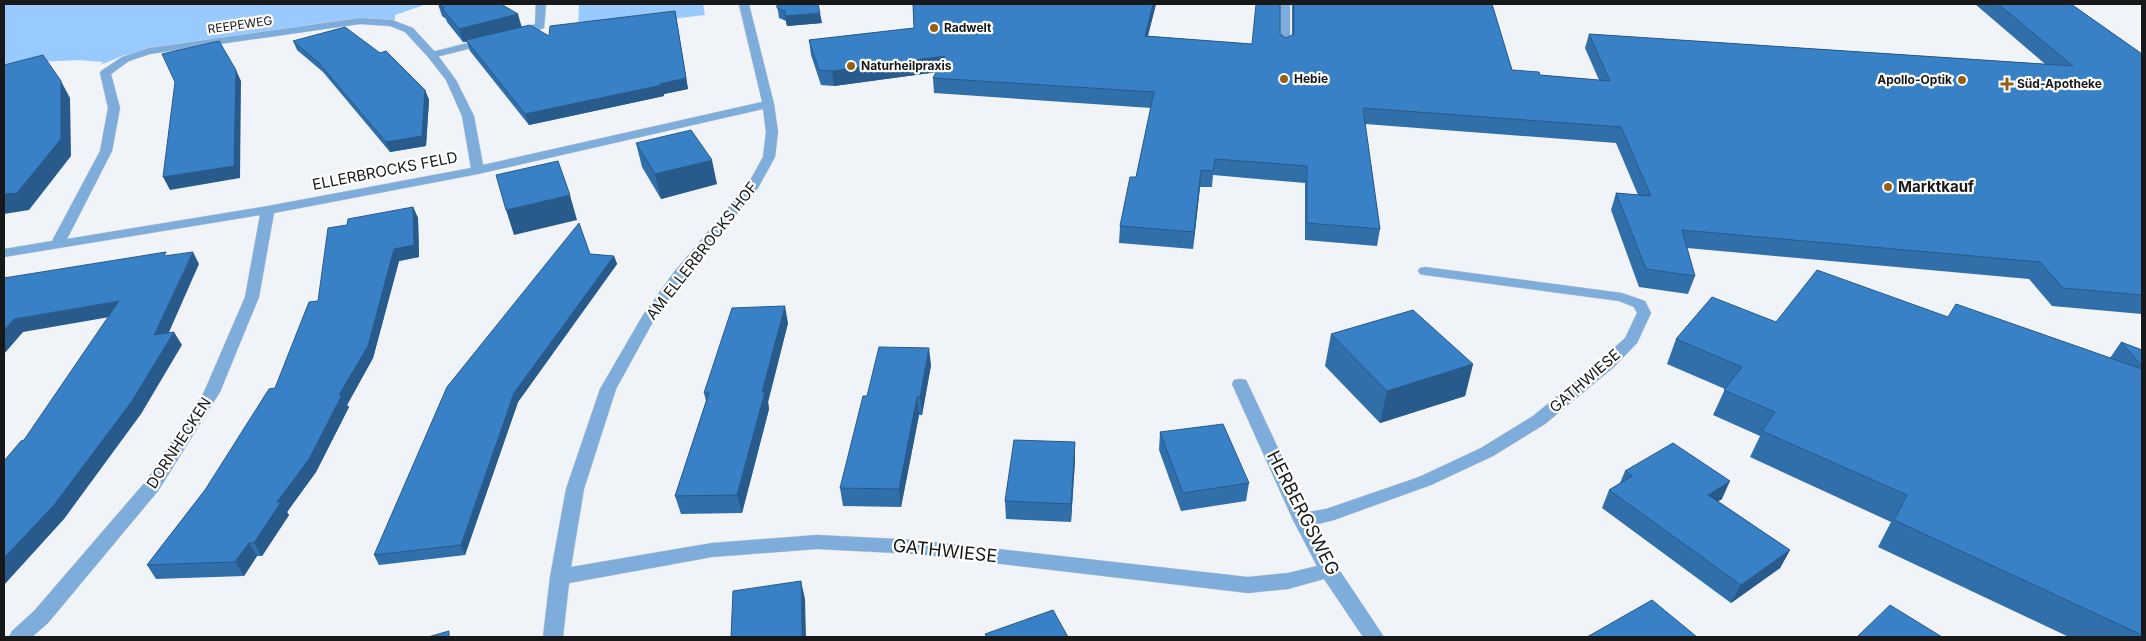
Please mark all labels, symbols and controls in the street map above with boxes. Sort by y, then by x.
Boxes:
street label: REEPEWEG [207,13,273,36]
place label: Radwelt [944,20,992,35]
marker: Radwelt [928,22,940,34]
place label: Naturheilpraxis [861,58,952,73]
marker: Naturheilpraxis [845,60,857,72]
place label: Hebie [1294,71,1328,86]
place label: Apollo-Optik [1877,72,1952,87]
marker: Hebie [1278,73,1290,85]
marker: Apollo-Optik [1956,74,1968,86]
place label: Süd-Apotheke [2017,76,2102,91]
marker: Süd-Apotheke [2001,78,2013,90]
street label: ELLERBROCKS FELD [311,147,459,194]
place label: Marktkauf [1898,177,1974,196]
street label: AM ELLERBROCKS HOF [642,178,761,323]
marker: Marktkauf [1882,181,1894,193]
street label: GATHWIESE [1546,345,1624,416]
street label: DORNHECKEN [142,394,215,492]
street label: HERBERGSWEG [1263,447,1344,579]
street label: GATHWIESE [892,535,998,566]

